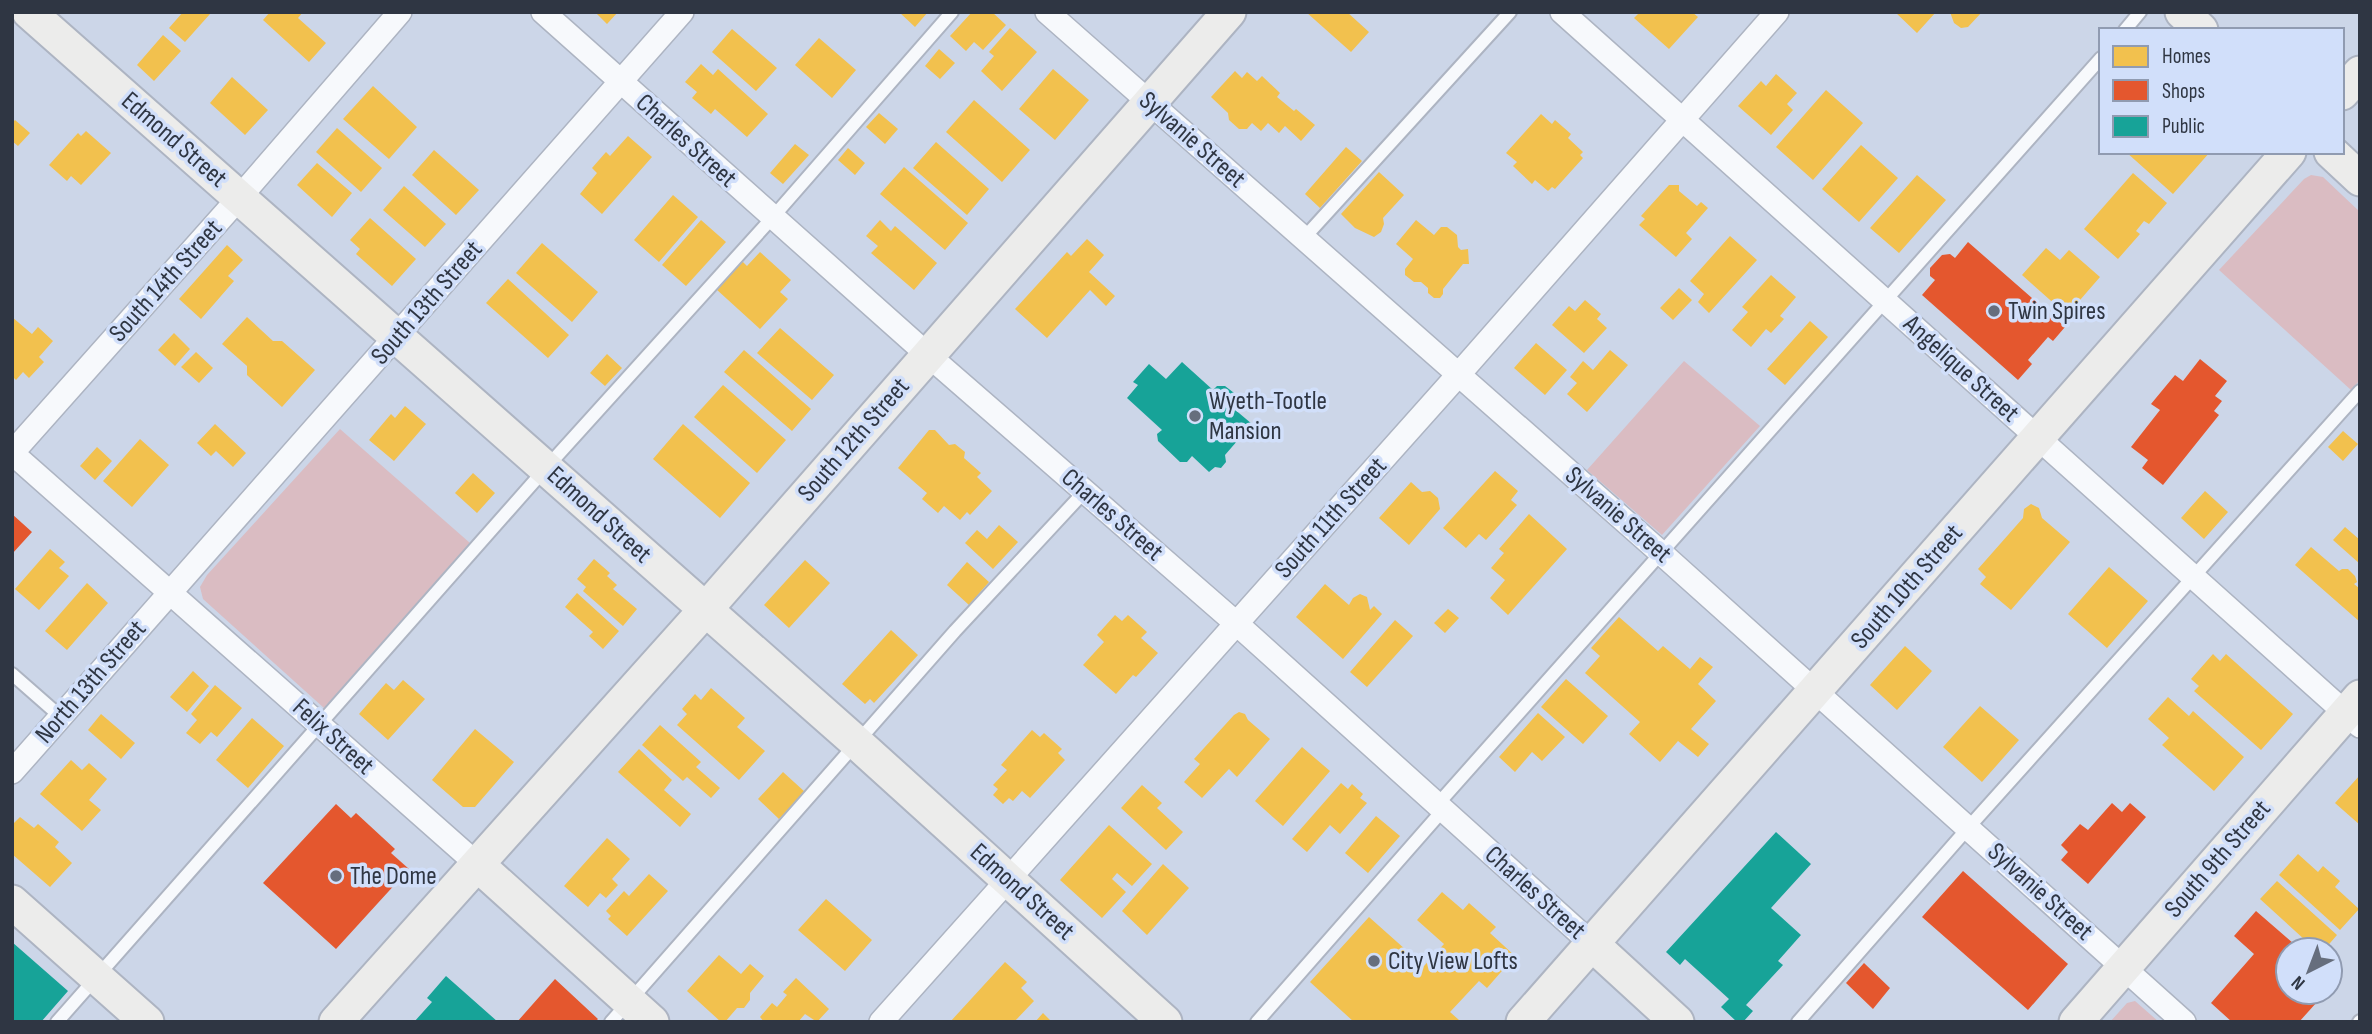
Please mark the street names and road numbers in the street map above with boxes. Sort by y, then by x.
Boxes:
street label: Sylvanie Street [1132,85,1252,195]
street label: Edmond Street [115,86,233,194]
street label: Charles Street [629,88,743,194]
street label: South 14th Street [103,213,229,349]
street label: South 13th Street [365,235,489,371]
street label: Angelique Street [1896,308,2025,429]
street label: South 12th Street [792,372,916,508]
street label: South 11th Street [1269,451,1393,585]
street label: Edmond Street [540,460,658,570]
street label: Sylvanie Street [1558,460,1678,570]
street label: Charles Street [1055,462,1169,568]
street label: South 10th Street [1845,518,1969,656]
street label: North 13th Street [29,614,153,750]
street label: Felix Street [286,692,380,782]
street label: South 9th Street [2158,794,2278,924]
street label: Edmond Street [963,837,1081,947]
street label: Sylvanie Street [1981,837,2099,947]
street label: Charles Street [1478,840,1592,946]

